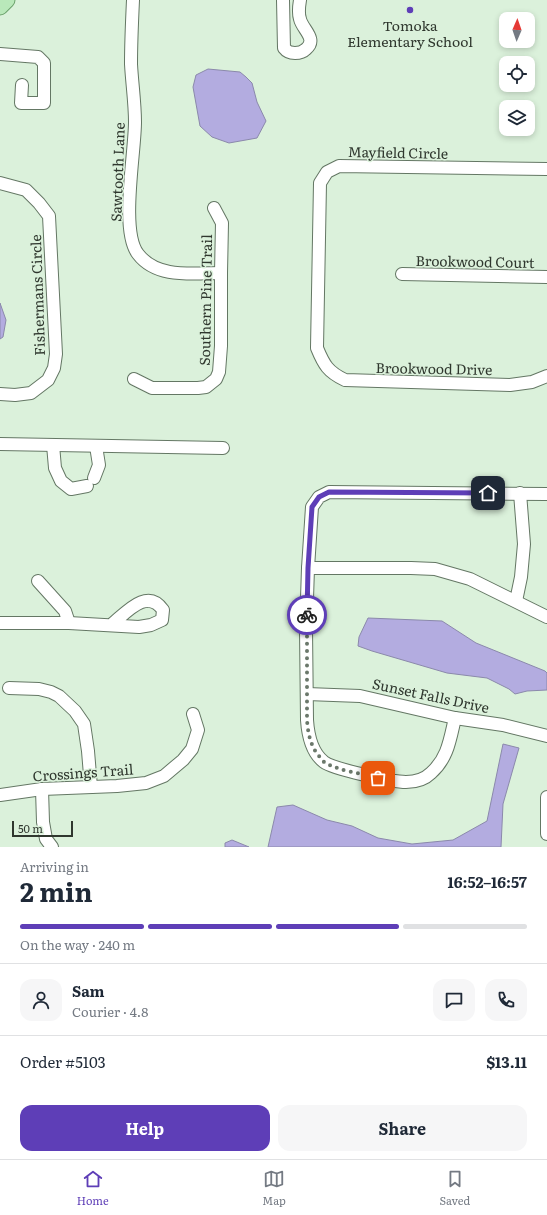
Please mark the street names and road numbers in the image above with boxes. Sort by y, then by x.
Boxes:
street label: Sawtooth Lane [105,122,129,222]
street label: Mayfield Circle [348,141,448,163]
street label: Fishermans Circle [25,234,49,356]
street label: Southern Pine Trail [194,234,216,366]
street label: Brookwood Court [415,250,535,272]
street label: Brookwood Drive [376,357,492,379]
street label: Sunset Falls Drive [371,673,491,717]
street label: Crossings Trail [32,758,134,785]

